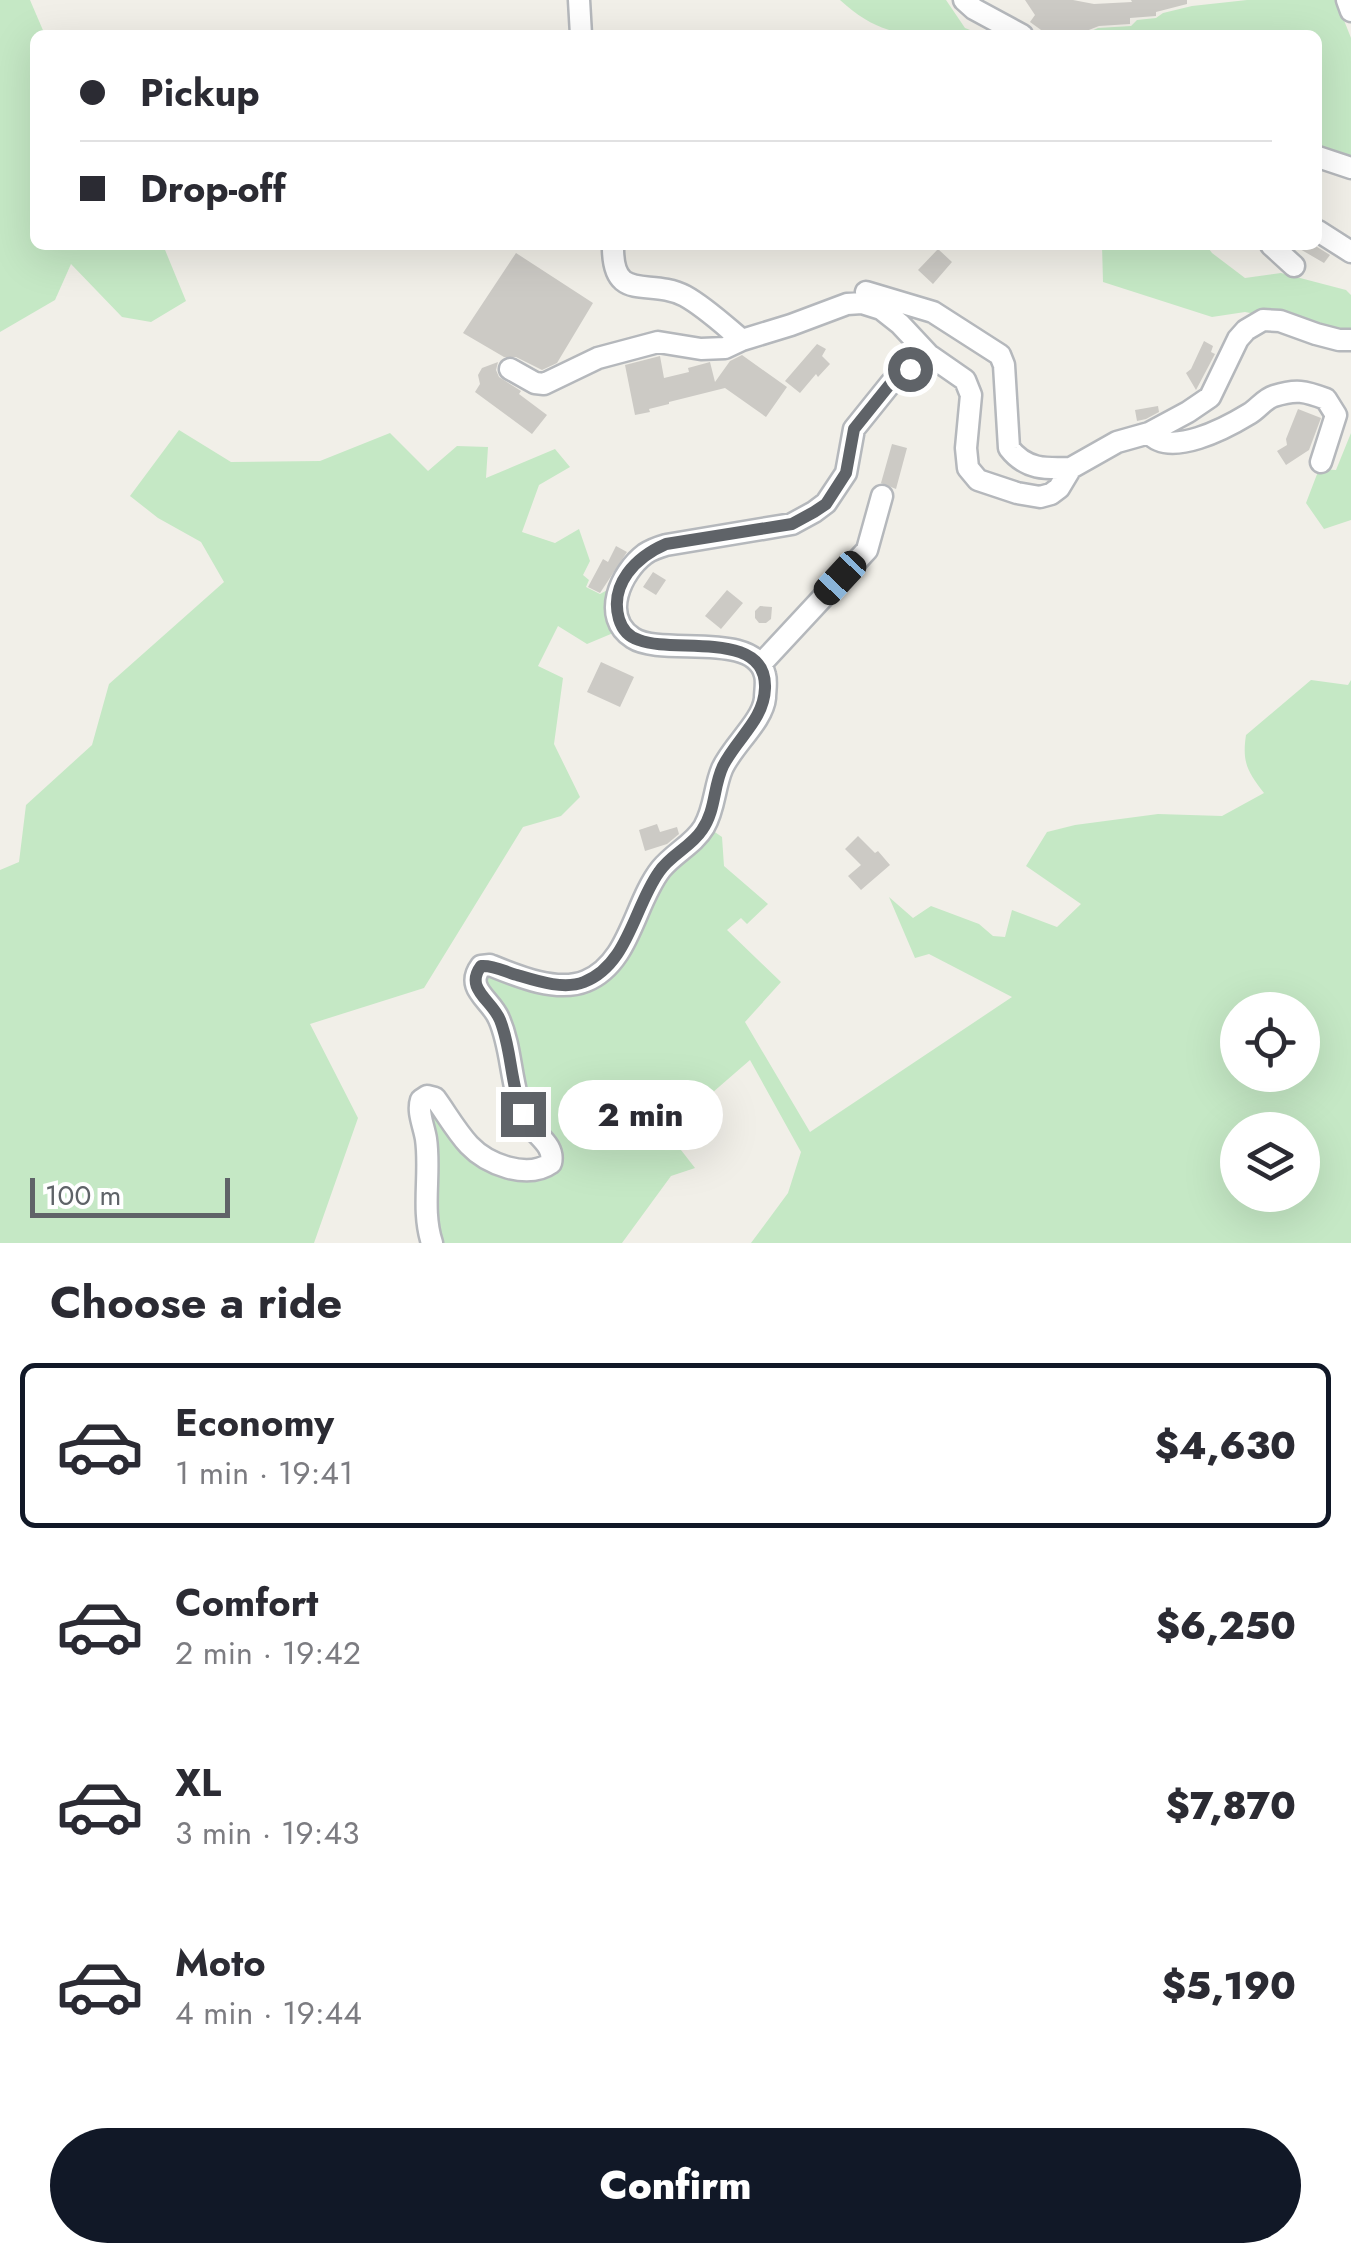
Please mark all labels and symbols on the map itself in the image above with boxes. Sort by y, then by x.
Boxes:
route start [888,347,933,392]
car [809,546,871,610]
callout: 2 min [558,1079,723,1149]
route end [501,1092,546,1137]
scale bar [30,1173,230,1218]

